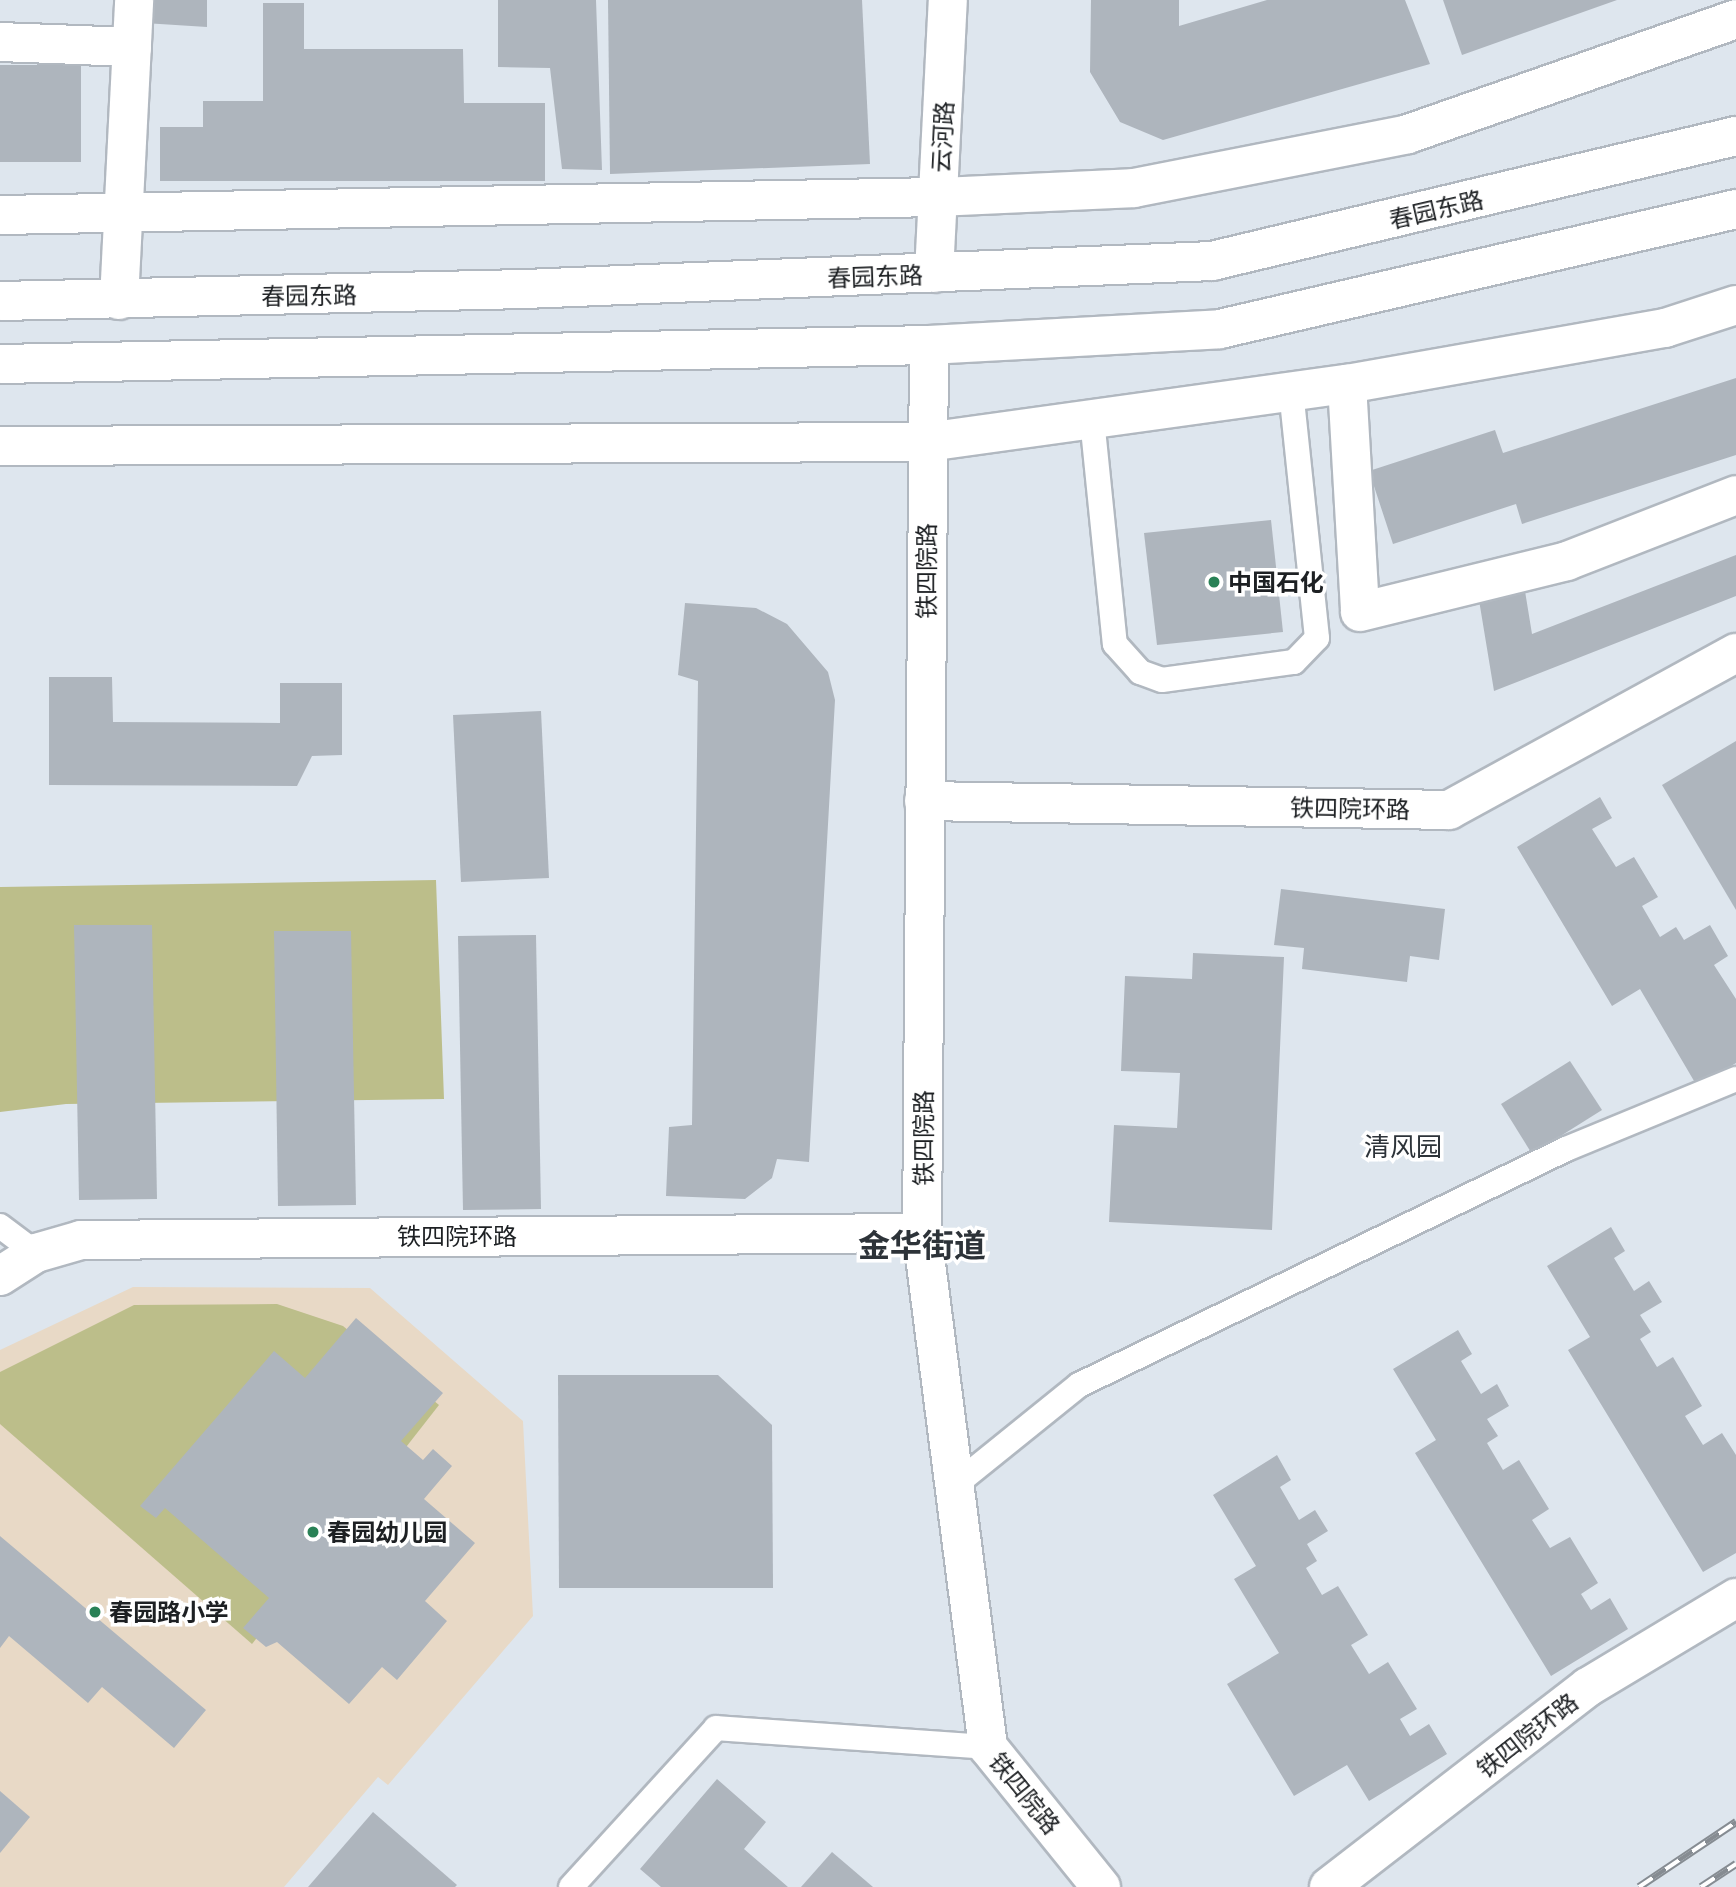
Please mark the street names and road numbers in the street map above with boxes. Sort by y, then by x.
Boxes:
street label: 云河路 [926,100,958,174]
street label: 春园东路 [1386,184,1486,234]
street label: 春园东路 [827,260,923,292]
street label: 春园东路 [261,280,357,310]
street label: 铁四院路 [912,523,940,619]
street label: 铁四院环路 [1290,793,1410,823]
street label: 铁四院路 [909,1090,937,1186]
street label: 铁四院环路 [397,1222,517,1250]
street label: 铁四院环路 [1471,1687,1583,1783]
street label: 铁四院路 [984,1747,1066,1839]

